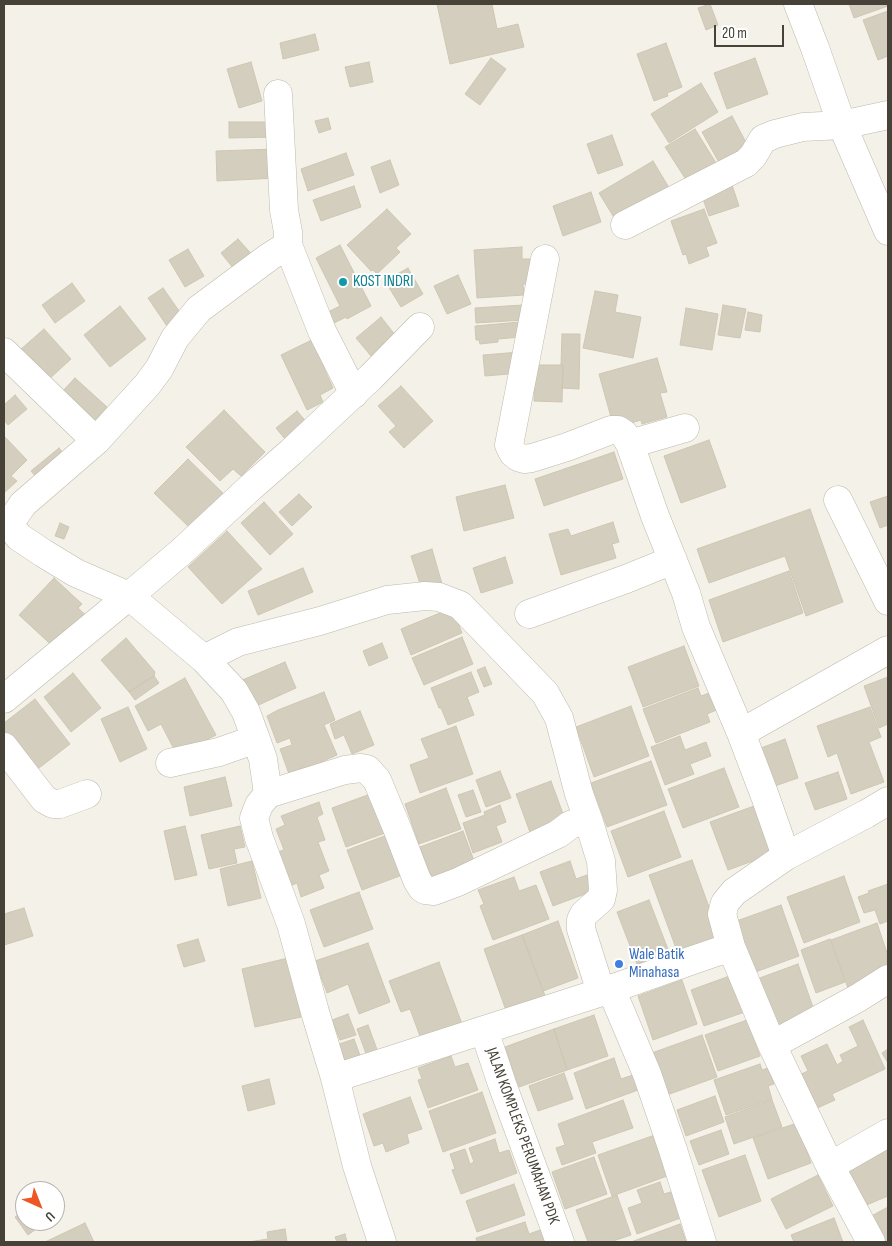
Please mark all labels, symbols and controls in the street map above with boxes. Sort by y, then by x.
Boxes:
scale bar [717,15,787,47]
text: 20 m [722,24,747,43]
place label: KOST INDRI [353,272,413,292]
marker: KOST INDRI [337,276,349,288]
place label: Wale Batik Minahasa [629,945,684,983]
marker: Wale Batik Minahasa [613,958,625,970]
street label: JALAN KOMPLEKS PERUMAHAN PDK [481,1045,563,1227]
north arrow [15,1181,65,1231]
text: U [42,1208,59,1225]

